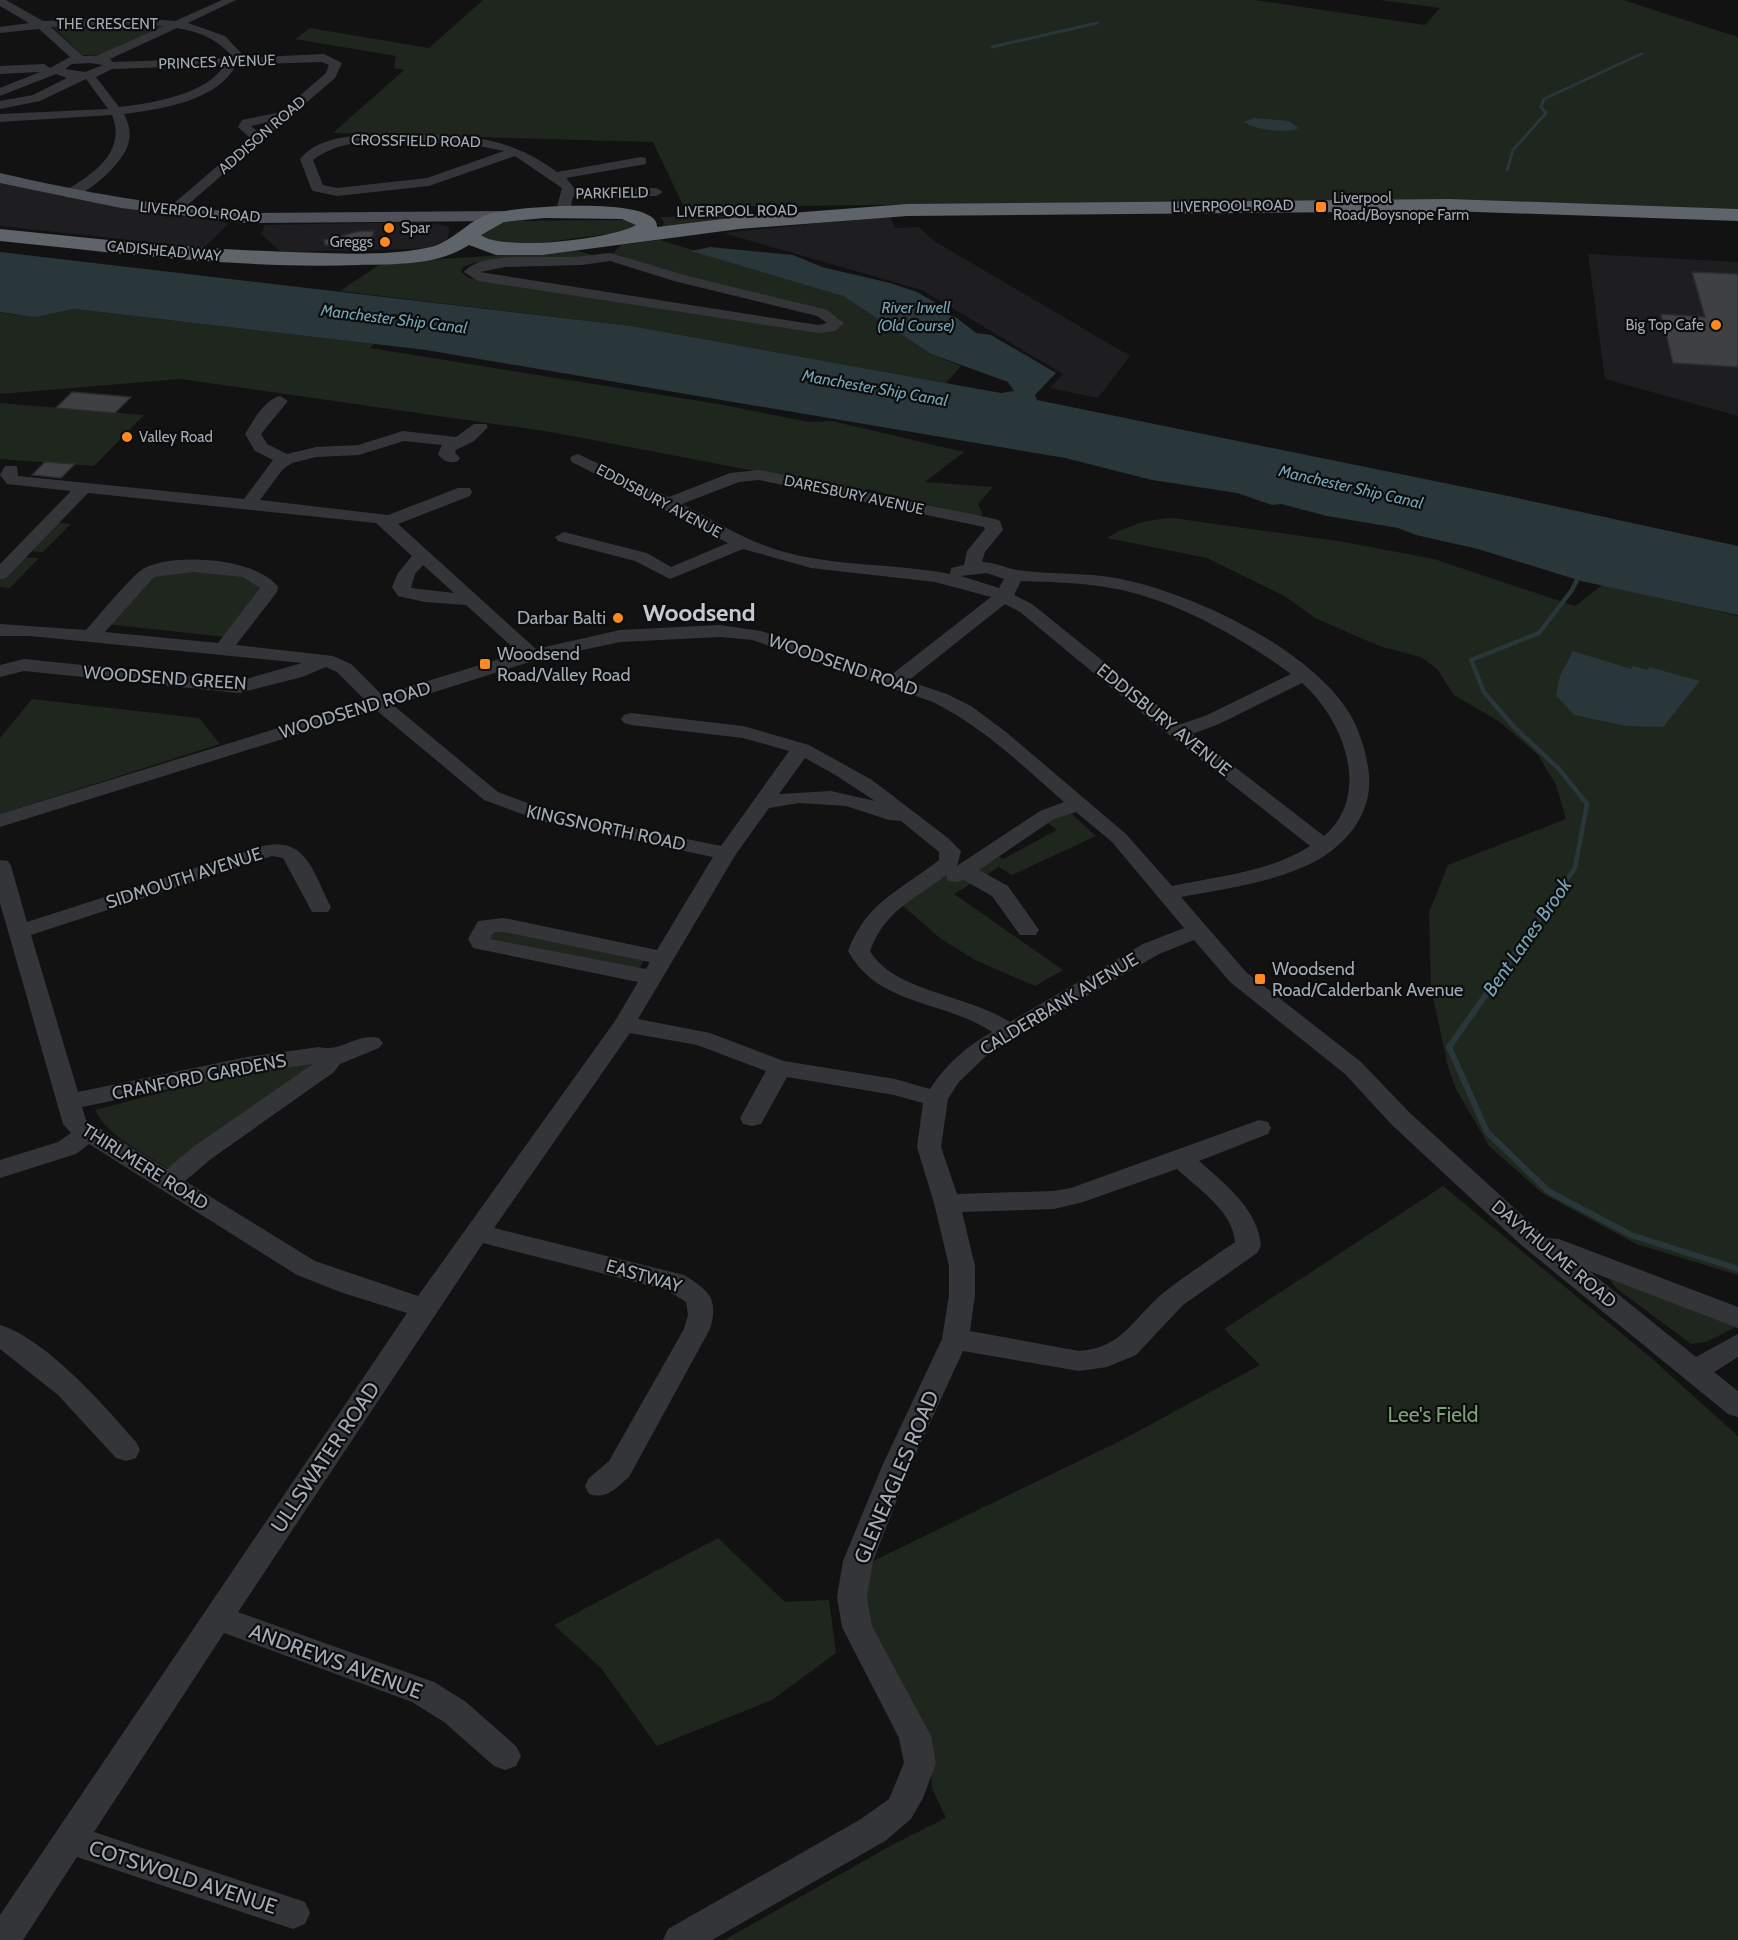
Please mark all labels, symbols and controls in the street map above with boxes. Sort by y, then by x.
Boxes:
street label: THE CRESCENT [56,15,158,33]
street label: PRINCES AVENUE [158,51,276,73]
street label: ADDISON ROAD [215,92,309,178]
street label: CROSSFIELD ROAD [351,131,481,151]
street label: PARKFIELD [575,183,649,203]
place label: Liverpool Road/Boysnope Farm [1333,189,1469,224]
street label: LIVERPOOL ROAD [1172,196,1294,216]
street label: LIVERPOOL ROAD [139,198,261,226]
marker: Liverpool Road/Boysnope Farm [1314,200,1328,214]
street label: LIVERPOOL ROAD [676,201,798,221]
place label: Spar [401,219,430,237]
marker: Spar [382,221,396,235]
place label: Greggs [330,233,373,251]
marker: Greggs [378,235,392,249]
street label: CADISHEAD WAY [106,237,222,265]
water label: River Irwell (Old Course) [877,298,955,335]
water label: Manchester Ship Canal [319,300,469,337]
place label: Big Top Cafe [1625,316,1704,334]
marker: Big Top Cafe [1709,318,1723,332]
water label: Manchester Ship Canal [800,366,950,410]
place label: Valley Road [139,428,213,446]
marker: Valley Road [120,430,134,444]
street label: EDDISBURY AVENUE [593,460,725,542]
water label: Manchester Ship Canal [1276,461,1425,513]
street label: DARESBURY AVENUE [783,471,925,519]
district label: Woodsend [643,598,755,627]
place label: Darbar Balti [517,607,606,629]
marker: Darbar Balti [611,611,625,625]
street label: WOODSEND ROAD [765,629,921,701]
place label: Woodsend Road/Valley Road [497,643,630,686]
marker: Woodsend Road/Valley Road [478,657,492,671]
street label: EDDISBURY AVENUE [1092,659,1236,781]
street label: WOODSEND GREEN [83,661,247,695]
street label: WOODSEND ROAD [277,677,433,743]
street label: KINGSNORTH ROAD [524,800,688,856]
street label: SIDMOUTH AVENUE [103,842,265,914]
water label: Bent Lanes Brook [1477,872,1577,1001]
street label: CALDERBANK AVENUE [976,948,1142,1060]
place label: Woodsend Road/Calderbank Avenue [1272,958,1463,1001]
marker: Woodsend Road/Calderbank Avenue [1253,972,1267,986]
street label: CRANFORD GARDENS [110,1049,288,1105]
street label: THIRLMERE ROAD [78,1119,212,1215]
street label: DAVYHULME ROAD [1487,1195,1621,1313]
street label: EASTWAY [604,1255,685,1297]
street label: ULLSWATER ROAD [265,1377,385,1537]
street label: GLENEAGLES ROAD [848,1387,944,1567]
park label: Lee's Field [1388,1402,1478,1427]
street label: ANDREWS AVENUE [246,1618,426,1704]
street label: COTSWOLD AVENUE [86,1835,280,1919]

